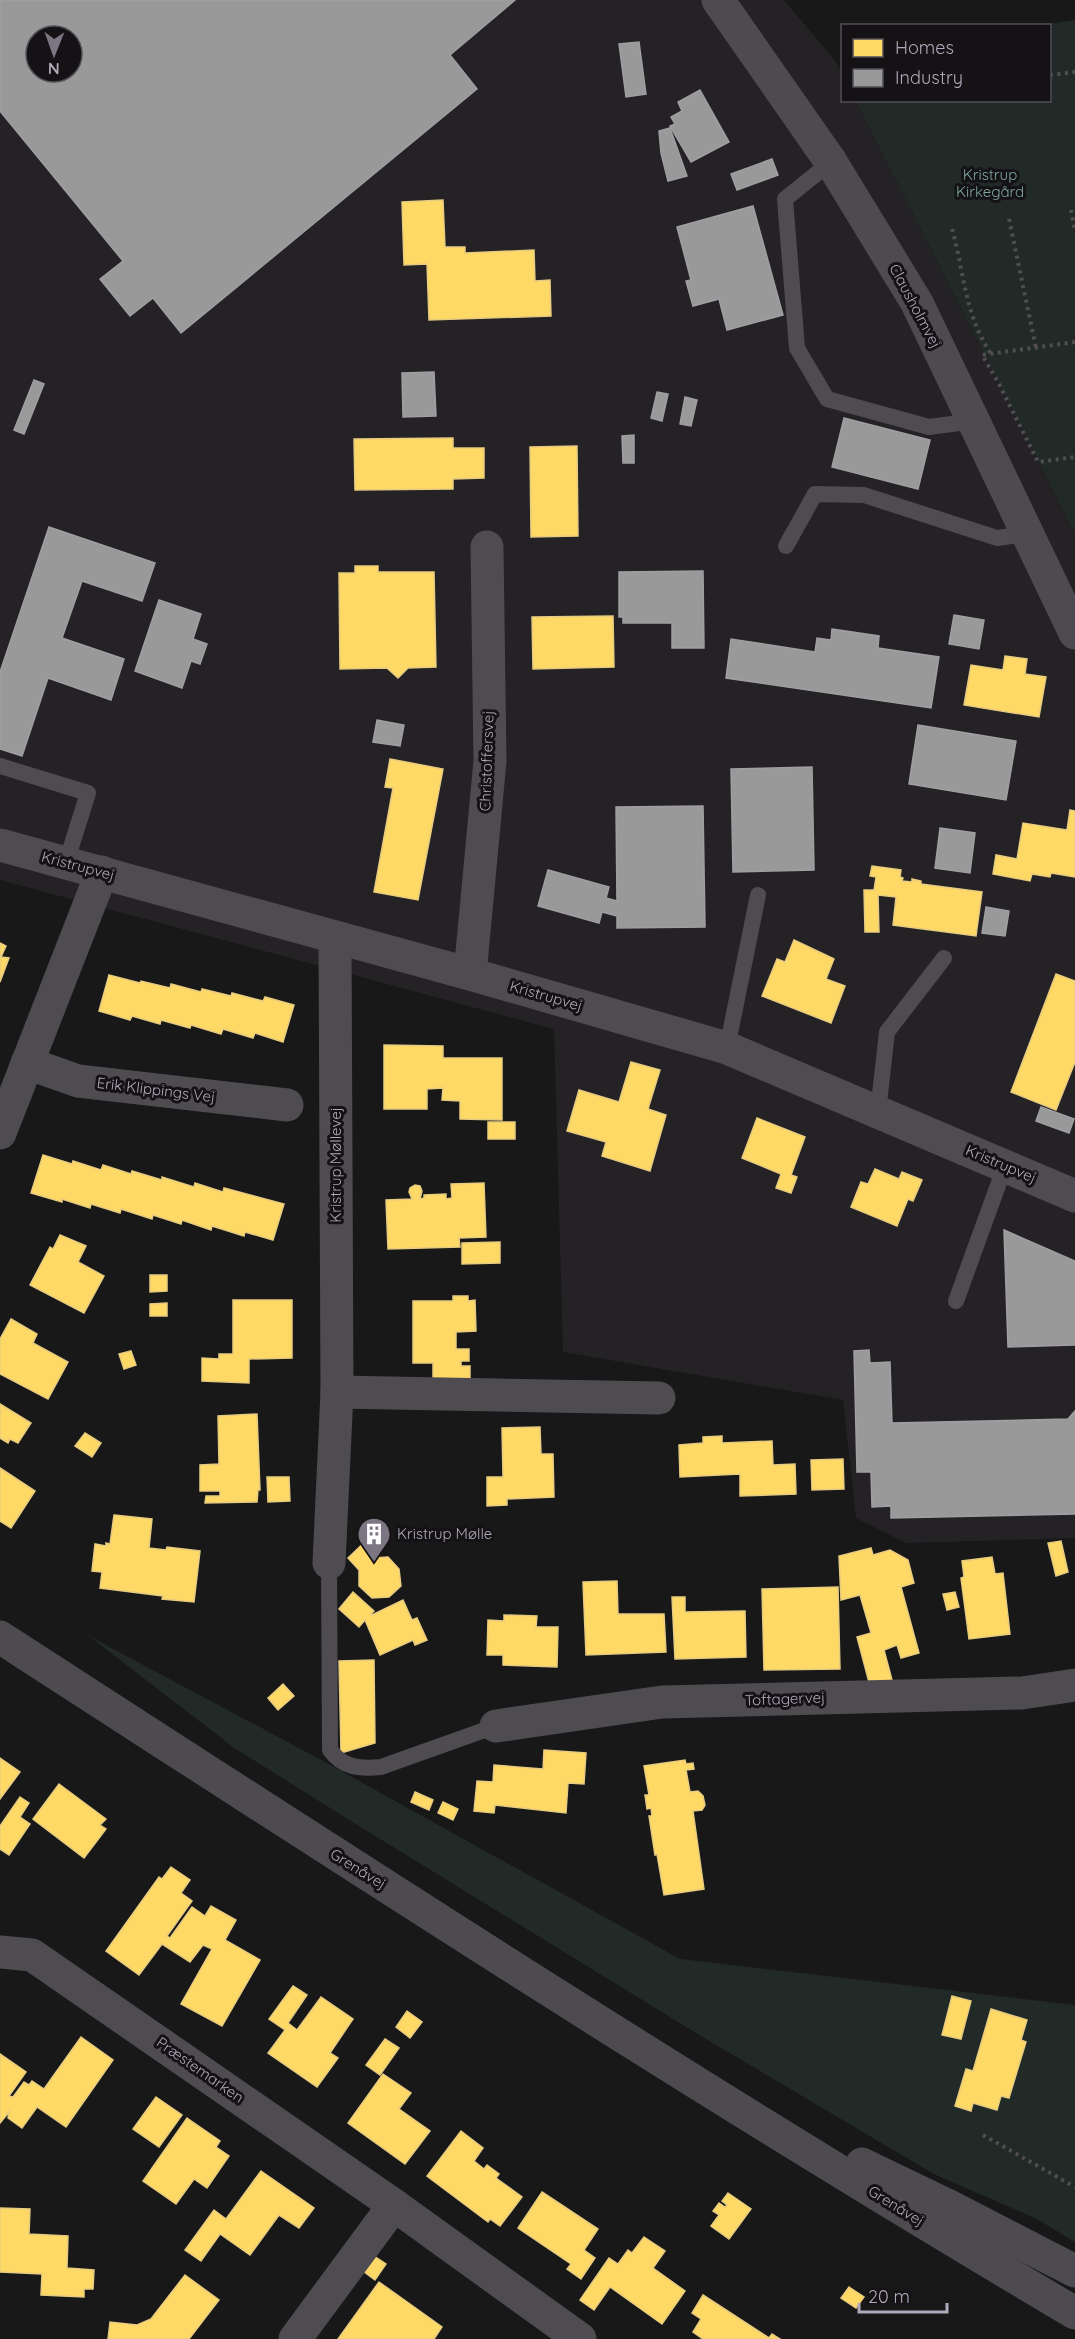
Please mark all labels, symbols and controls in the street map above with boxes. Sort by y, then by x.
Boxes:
north arrow [24,24,84,84]
legend [841,24,1051,102]
text: Homes [895,36,954,59]
text: N [48,59,60,79]
text: Industry [895,66,963,89]
park label: Kristrup Kirkegård [956,165,1024,201]
street label: Clausholmvej [885,260,946,351]
street label: Christoffersvej [475,710,498,812]
street label: Kristrupvej [40,847,117,884]
street label: Kristrupvej [508,976,585,1015]
street label: Erik Klippings Vej [96,1073,216,1106]
street label: Kristrup Møllevej [326,1107,345,1223]
street label: Kristrupvej [963,1140,1039,1187]
building icon: Kristrup Mølle [356,1516,392,1563]
place label: Kristrup Mølle [397,1524,492,1543]
street label: Toftagervej [744,1688,825,1709]
street label: Grenåvej [327,1844,390,1893]
street label: Præstemarken [153,2033,248,2107]
street label: Grenåvej [865,2181,928,2230]
scale bar [859,2276,948,2314]
text: 20 m [868,2285,910,2308]

